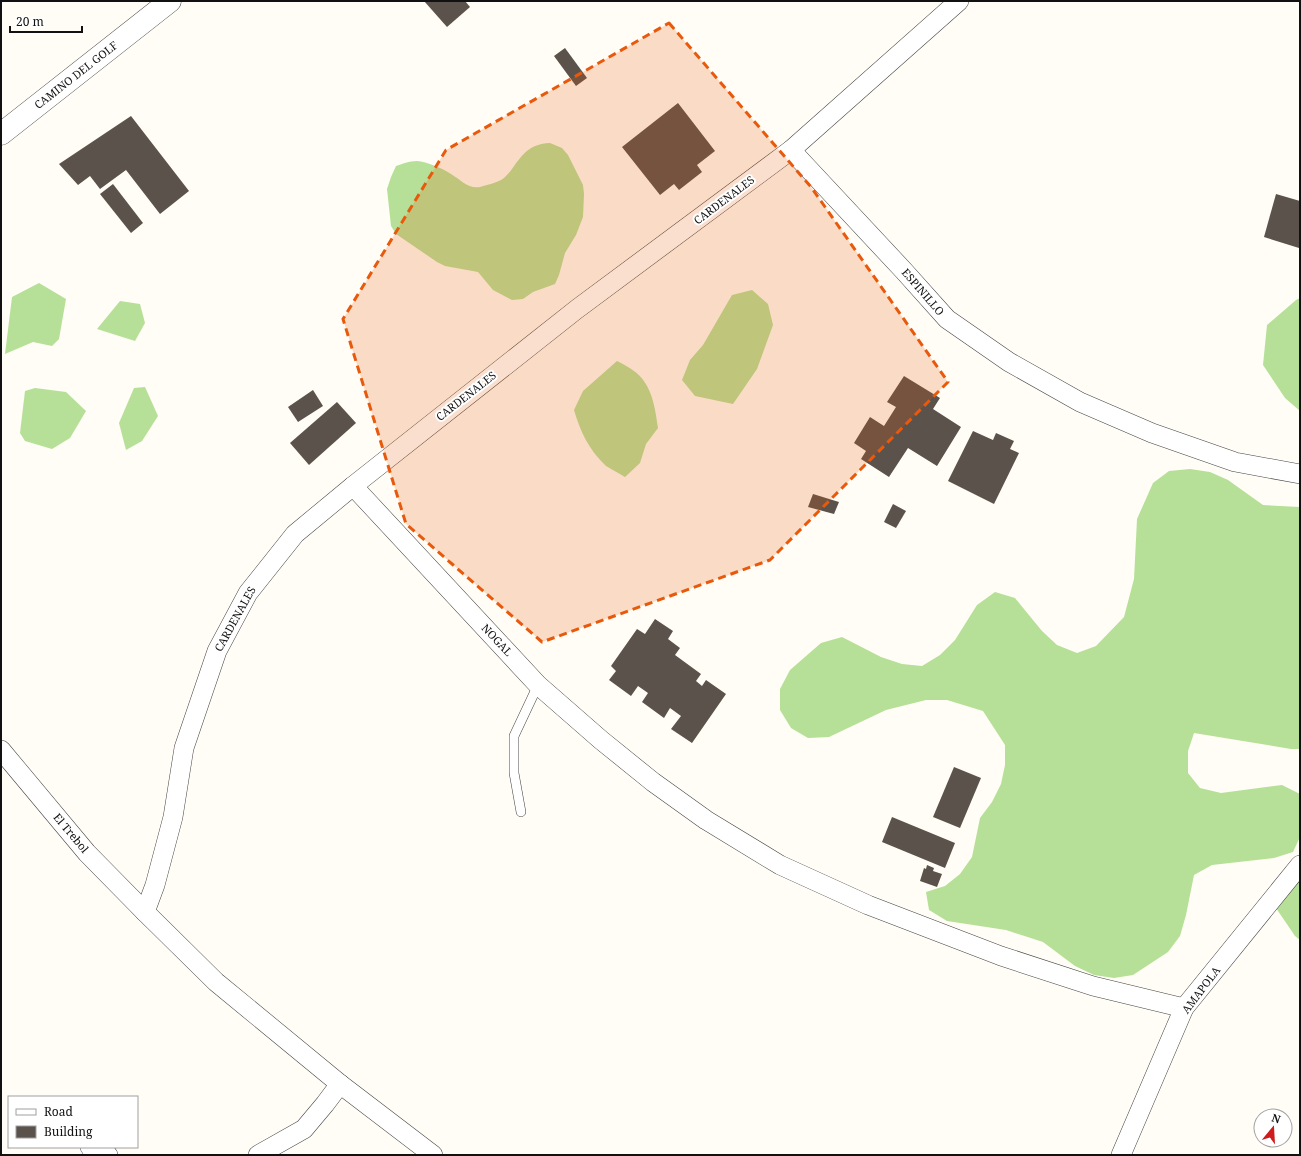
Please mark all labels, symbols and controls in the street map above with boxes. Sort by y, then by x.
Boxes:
scale bar [10,8,82,34]
text: 20 m [16,13,44,30]
street label: CAMINO DEL GOLF [31,37,121,112]
street label: CARDENALES [690,172,757,227]
street label: ESPINILLO [899,265,948,318]
street label: CARDENALES [433,367,499,424]
street label: CARDENALES [210,583,259,654]
street label: NOGAL [479,620,516,659]
street label: El Trebol [50,810,93,856]
street label: AMAPOLA [1178,963,1223,1016]
legend [8,1096,138,1148]
text: Road [44,1103,74,1120]
north arrow [1253,1108,1293,1148]
text: N [1270,1110,1283,1127]
text: Building [44,1123,93,1140]

